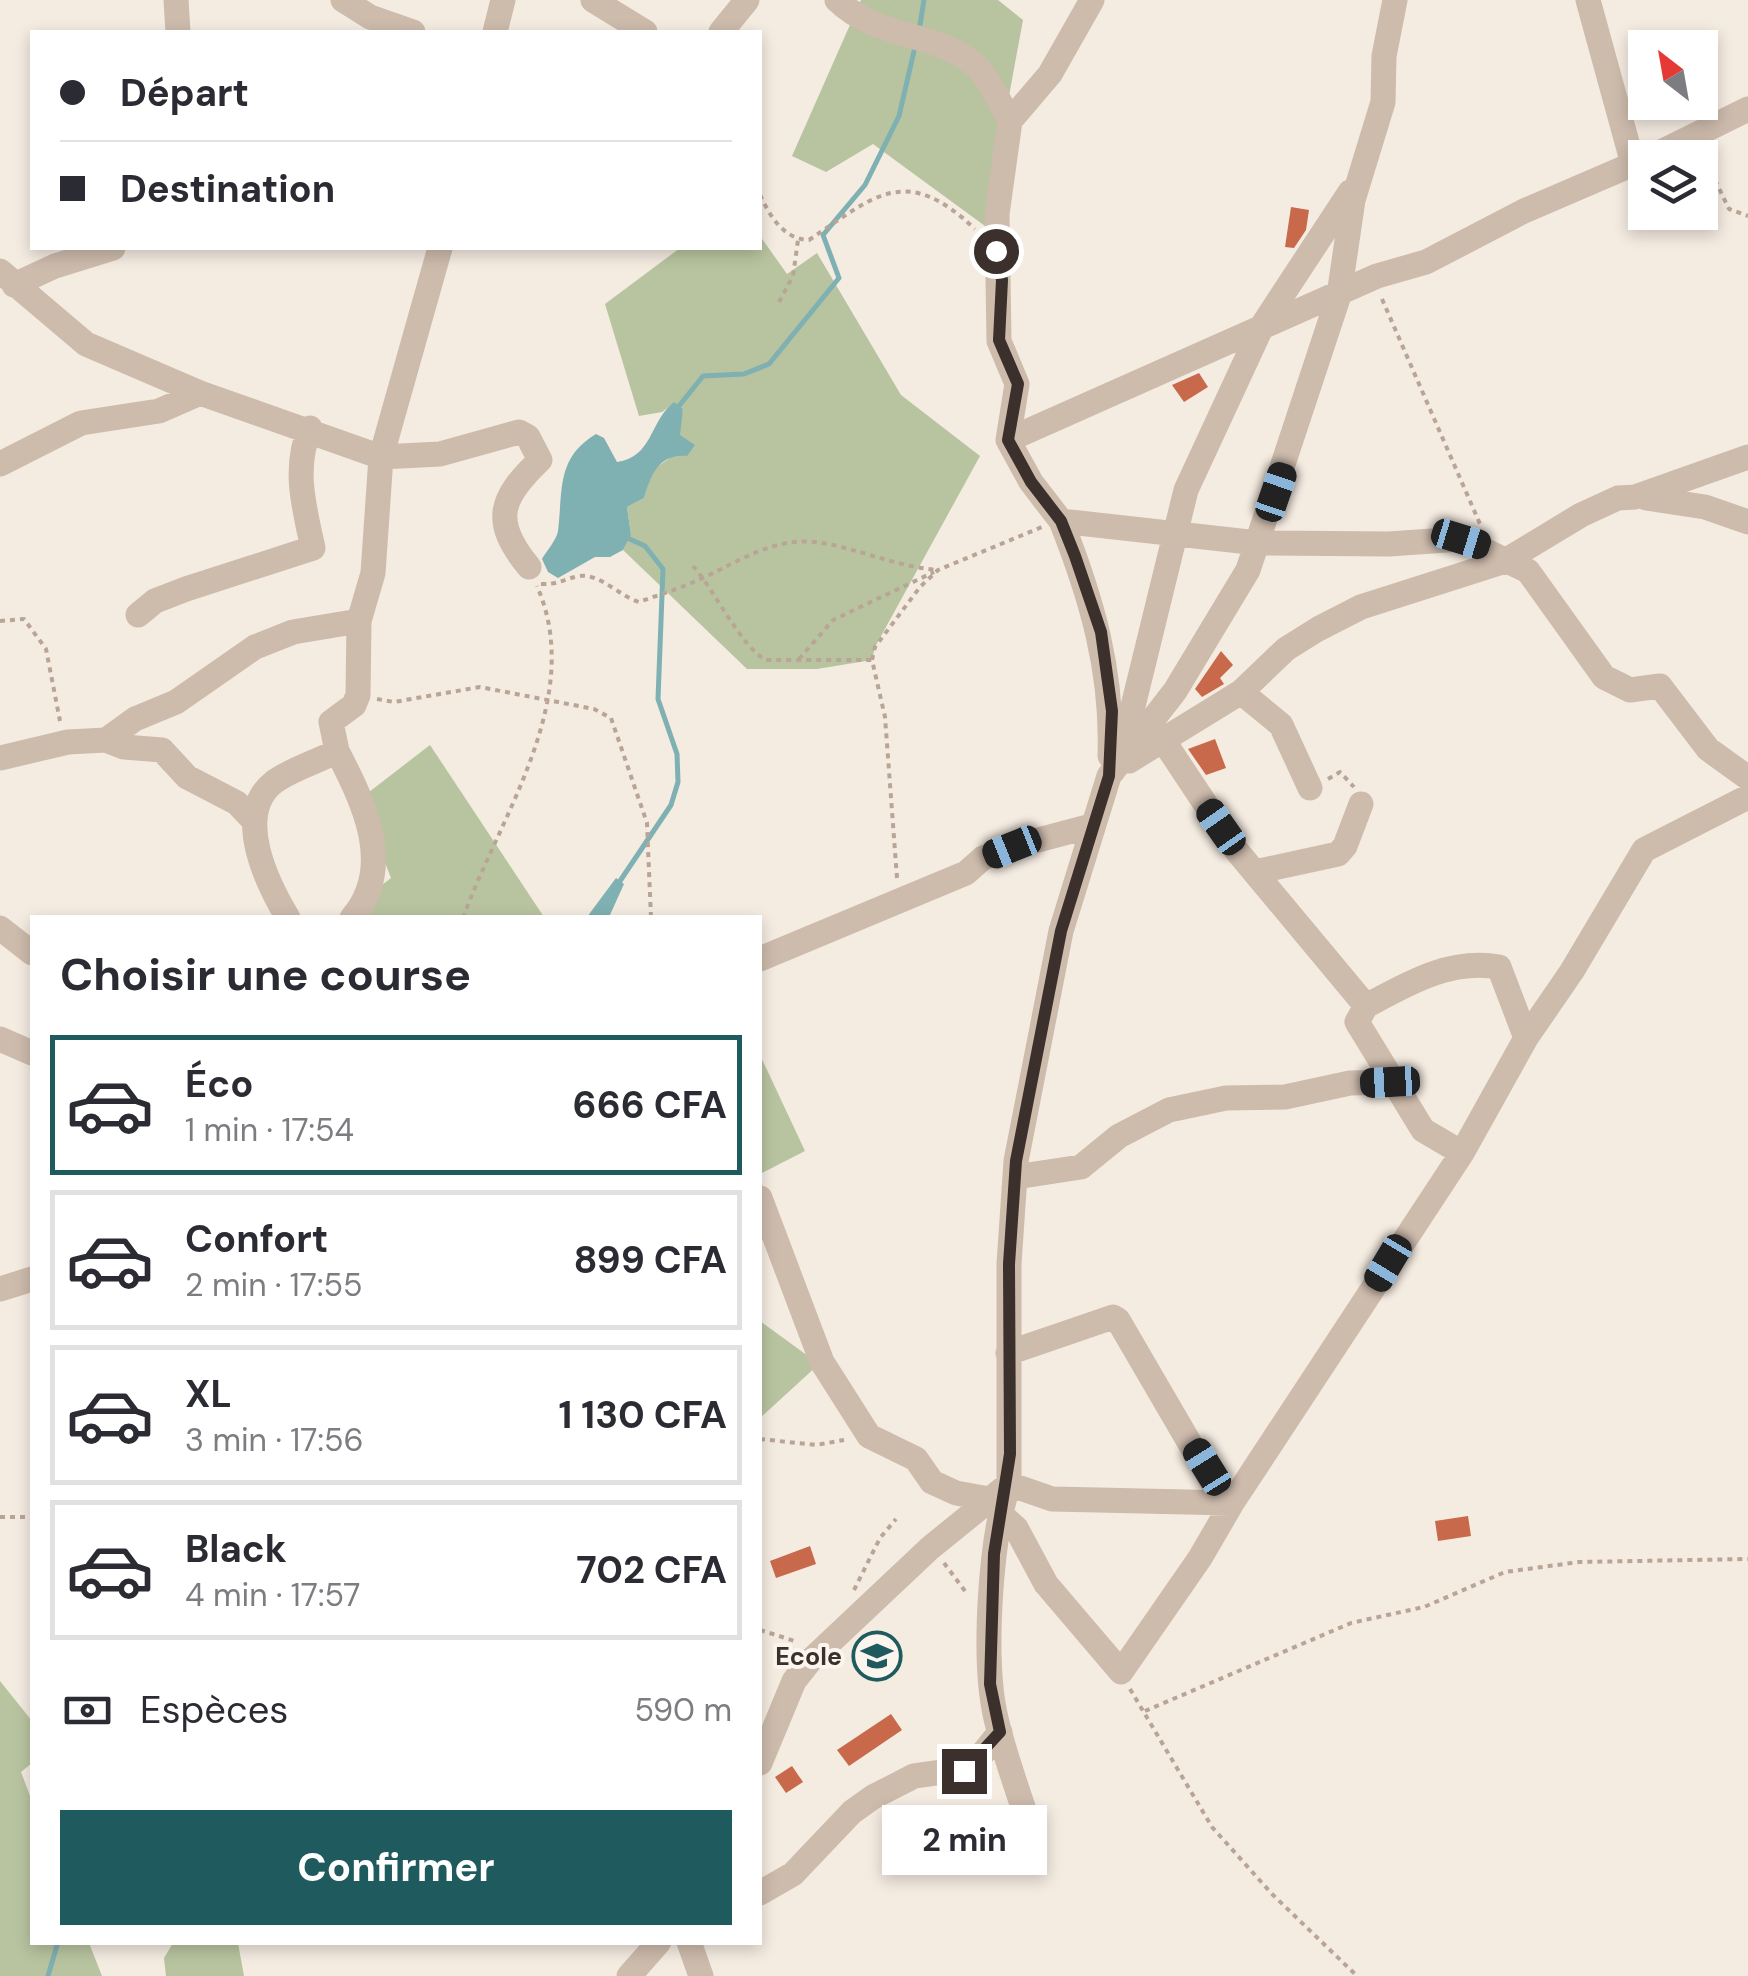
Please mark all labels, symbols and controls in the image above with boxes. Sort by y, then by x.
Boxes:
north arrow [1628,30,1718,120]
map controls [1628,30,1718,230]
text: Départ [120,68,249,118]
button: layers [1628,140,1718,230]
text: Destination [120,164,335,214]
route start [974,229,1019,274]
car [1252,459,1300,525]
car [1428,516,1494,562]
car [1192,794,1250,860]
car [979,822,1045,872]
text: Choisir une course [60,945,471,1004]
text: Éco [185,1059,253,1109]
icon: car [65,1060,155,1150]
car [1359,1065,1421,1099]
text: 666 CFA [573,1080,727,1130]
text: 1 min · 17:54 [185,1109,354,1151]
text: Confort [185,1214,328,1264]
icon: car [65,1215,155,1305]
car [1360,1230,1416,1296]
text: 899 CFA [573,1235,727,1285]
text: 2 min · 17:55 [185,1264,362,1306]
text: XL [185,1369,232,1419]
icon: car [65,1370,155,1460]
text: 1 130 CFA [559,1390,727,1440]
text: 3 min · 17:56 [185,1419,364,1461]
car [1178,1434,1236,1500]
text: Black [185,1524,287,1574]
icon: car [65,1525,155,1615]
text: 702 CFA [576,1545,727,1595]
text: 4 min · 17:57 [185,1574,360,1616]
school or university icon: Ecole [851,1630,903,1682]
place label: Ecole [775,1640,842,1673]
icon: cash [60,1683,115,1738]
text: Espèces [140,1685,288,1735]
text: 590 m [634,1689,732,1731]
route end [942,1749,987,1794]
callout: 2 min [882,1806,1046,1876]
button: Confirmer [60,1810,732,1925]
text: 2 min [922,1819,1007,1861]

